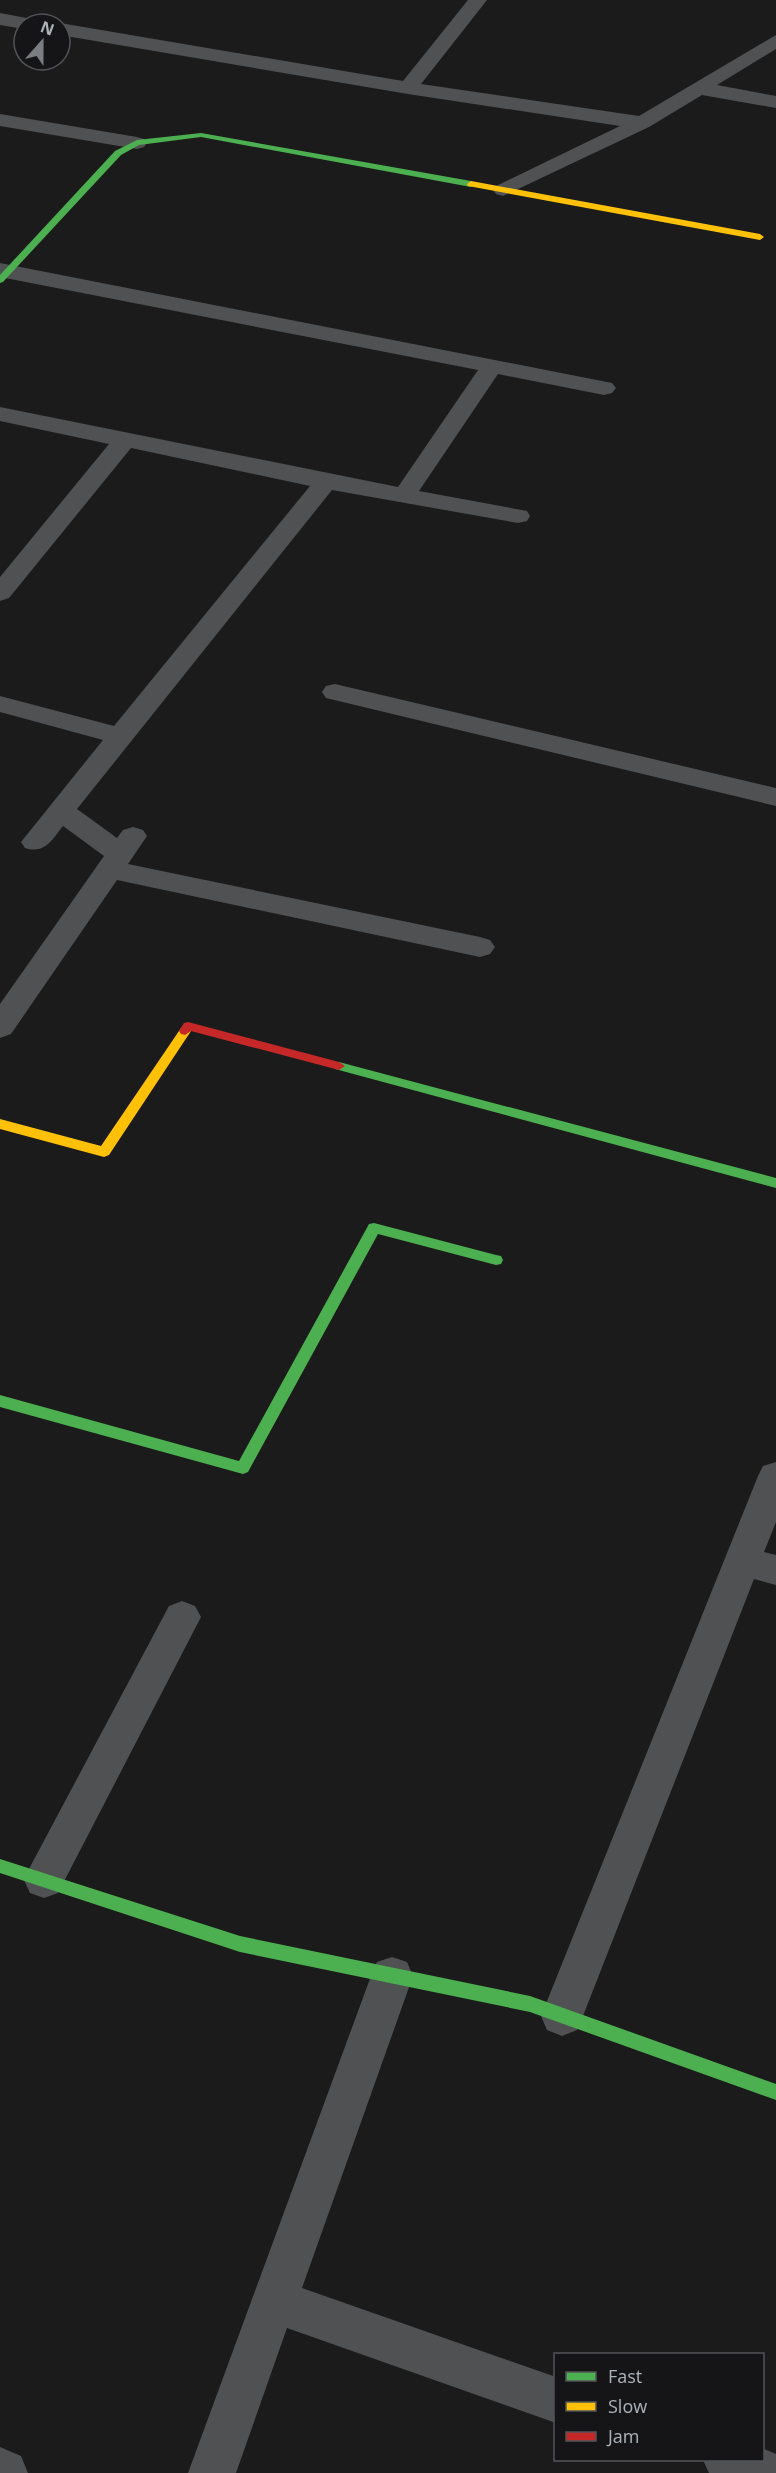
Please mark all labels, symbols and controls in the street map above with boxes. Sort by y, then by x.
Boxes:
north arrow [12,12,72,72]
text: N [37,15,57,41]
legend [554,2353,764,2461]
text: Fast [608,2364,642,2388]
text: Slow [608,2394,647,2418]
text: Jam [606,2424,640,2448]

